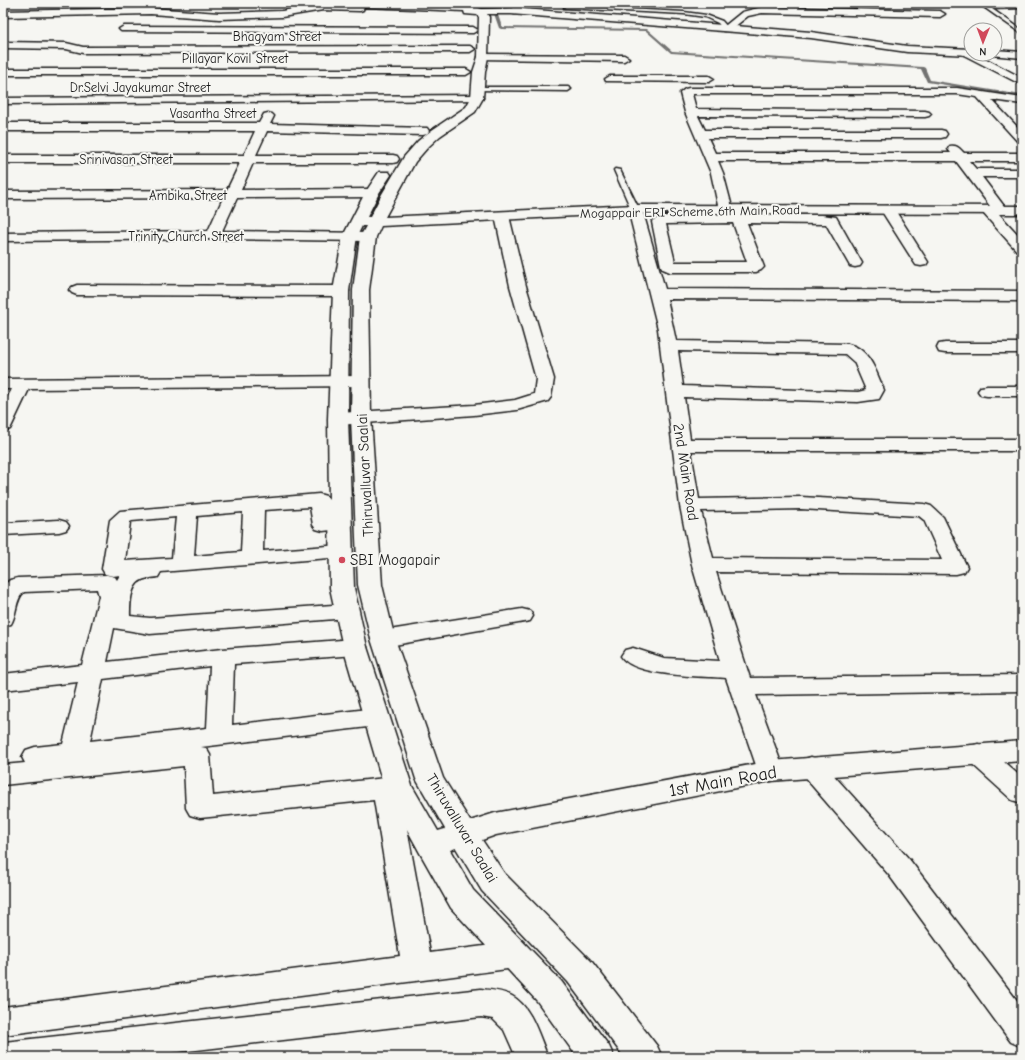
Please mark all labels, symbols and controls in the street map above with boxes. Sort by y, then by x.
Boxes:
north arrow [963,22,1003,62]
street label: Bhagyam Street [233,29,323,44]
text: N [979,45,987,58]
street label: Pillayar Kovil Street [182,51,290,66]
street label: Dr.Selvi Jayakumar Street [70,80,212,95]
street label: Vasantha Street [170,106,258,121]
street label: Srinivasan Street [79,152,174,167]
street label: Ambika Street [149,188,228,203]
street label: Mogappair ERI Scheme 6th Main Road [580,202,800,221]
street label: Trinity Church Street [128,229,245,244]
street label: Thiruvalluvar Saalai [353,413,377,537]
street label: 2nd Main Road [669,422,703,522]
place label: SBI Mogapair [350,551,440,569]
marker: SBI Mogapair [337,555,347,565]
street label: 1st Main Road [668,762,779,801]
street label: Thiruvalluvar Saalai [422,770,502,886]

